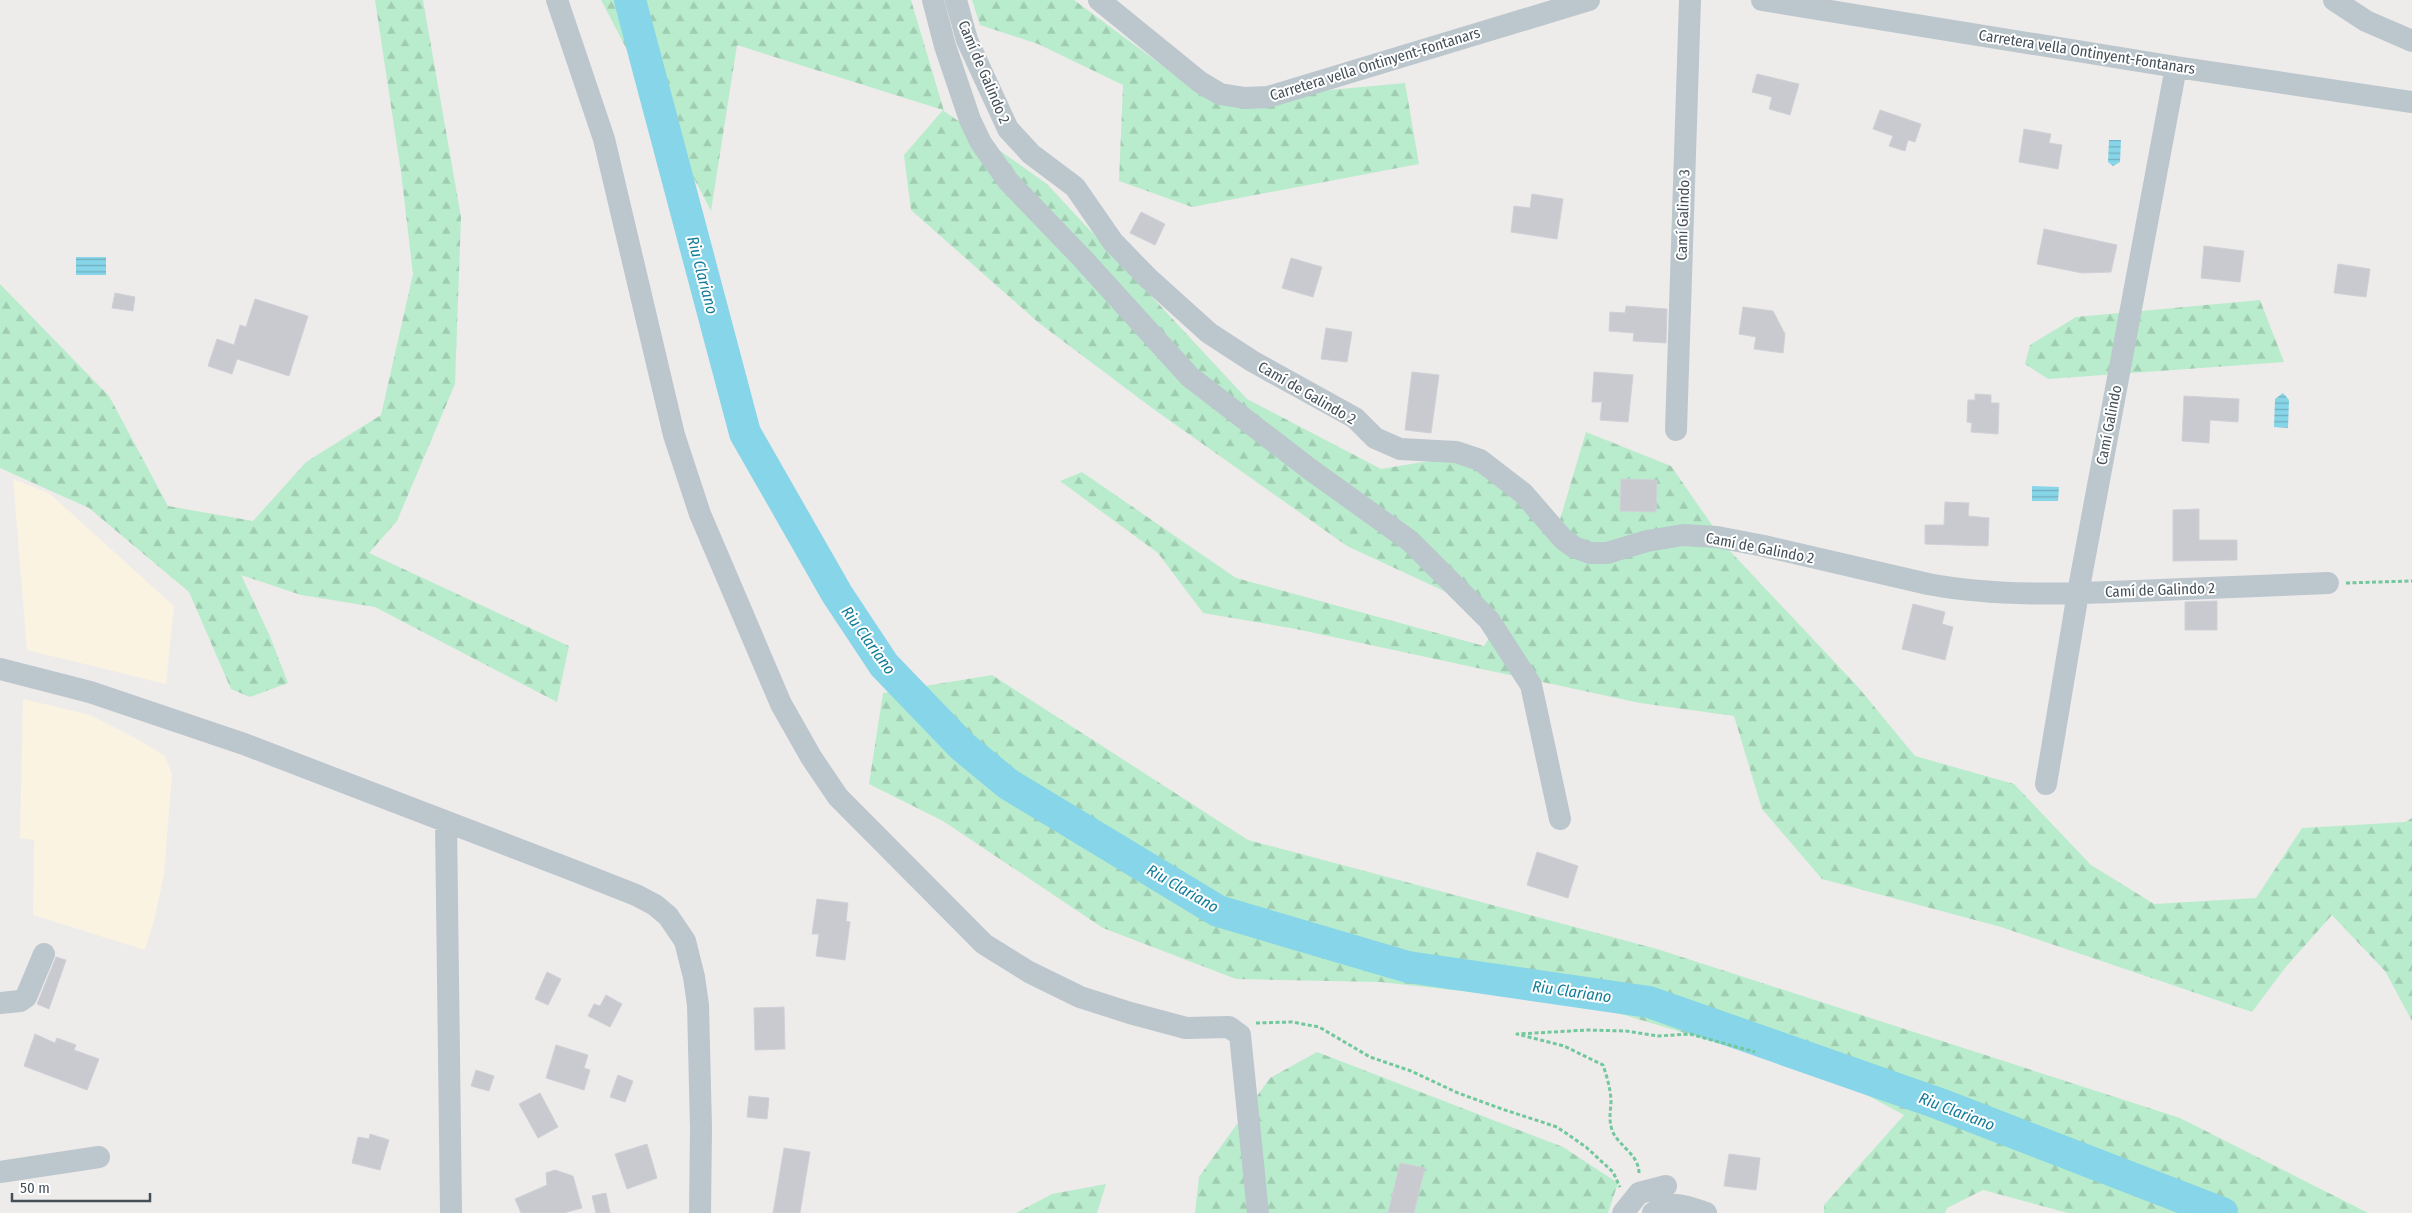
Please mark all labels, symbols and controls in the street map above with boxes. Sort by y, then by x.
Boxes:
street label: Camí de Galindo 2 [954,18,1014,127]
street label: Carretera vella Ontinyent-Fontanars [1268,23,1482,105]
street label: Carretera vella Ontinyent-Fontanars [1977,26,2197,78]
street label: Camí Galindo 3 [1672,169,1694,261]
water label: Riu Clariano [683,234,722,316]
street label: Camí de Galindo 2 [1255,358,1360,429]
street label: Camí Galindo [2092,383,2126,466]
street label: Camí de Galindo 2 [1704,529,1816,567]
street label: Camí de Galindo 2 [2105,579,2216,601]
water label: Riu Clariano [838,602,900,678]
water label: Riu Clariano [1144,860,1222,917]
water label: Riu Clariano [1531,977,1613,1006]
water label: Riu Clariano [1916,1088,1997,1135]
scale bar [12,1170,150,1202]
text: 50 m [20,1179,50,1197]

